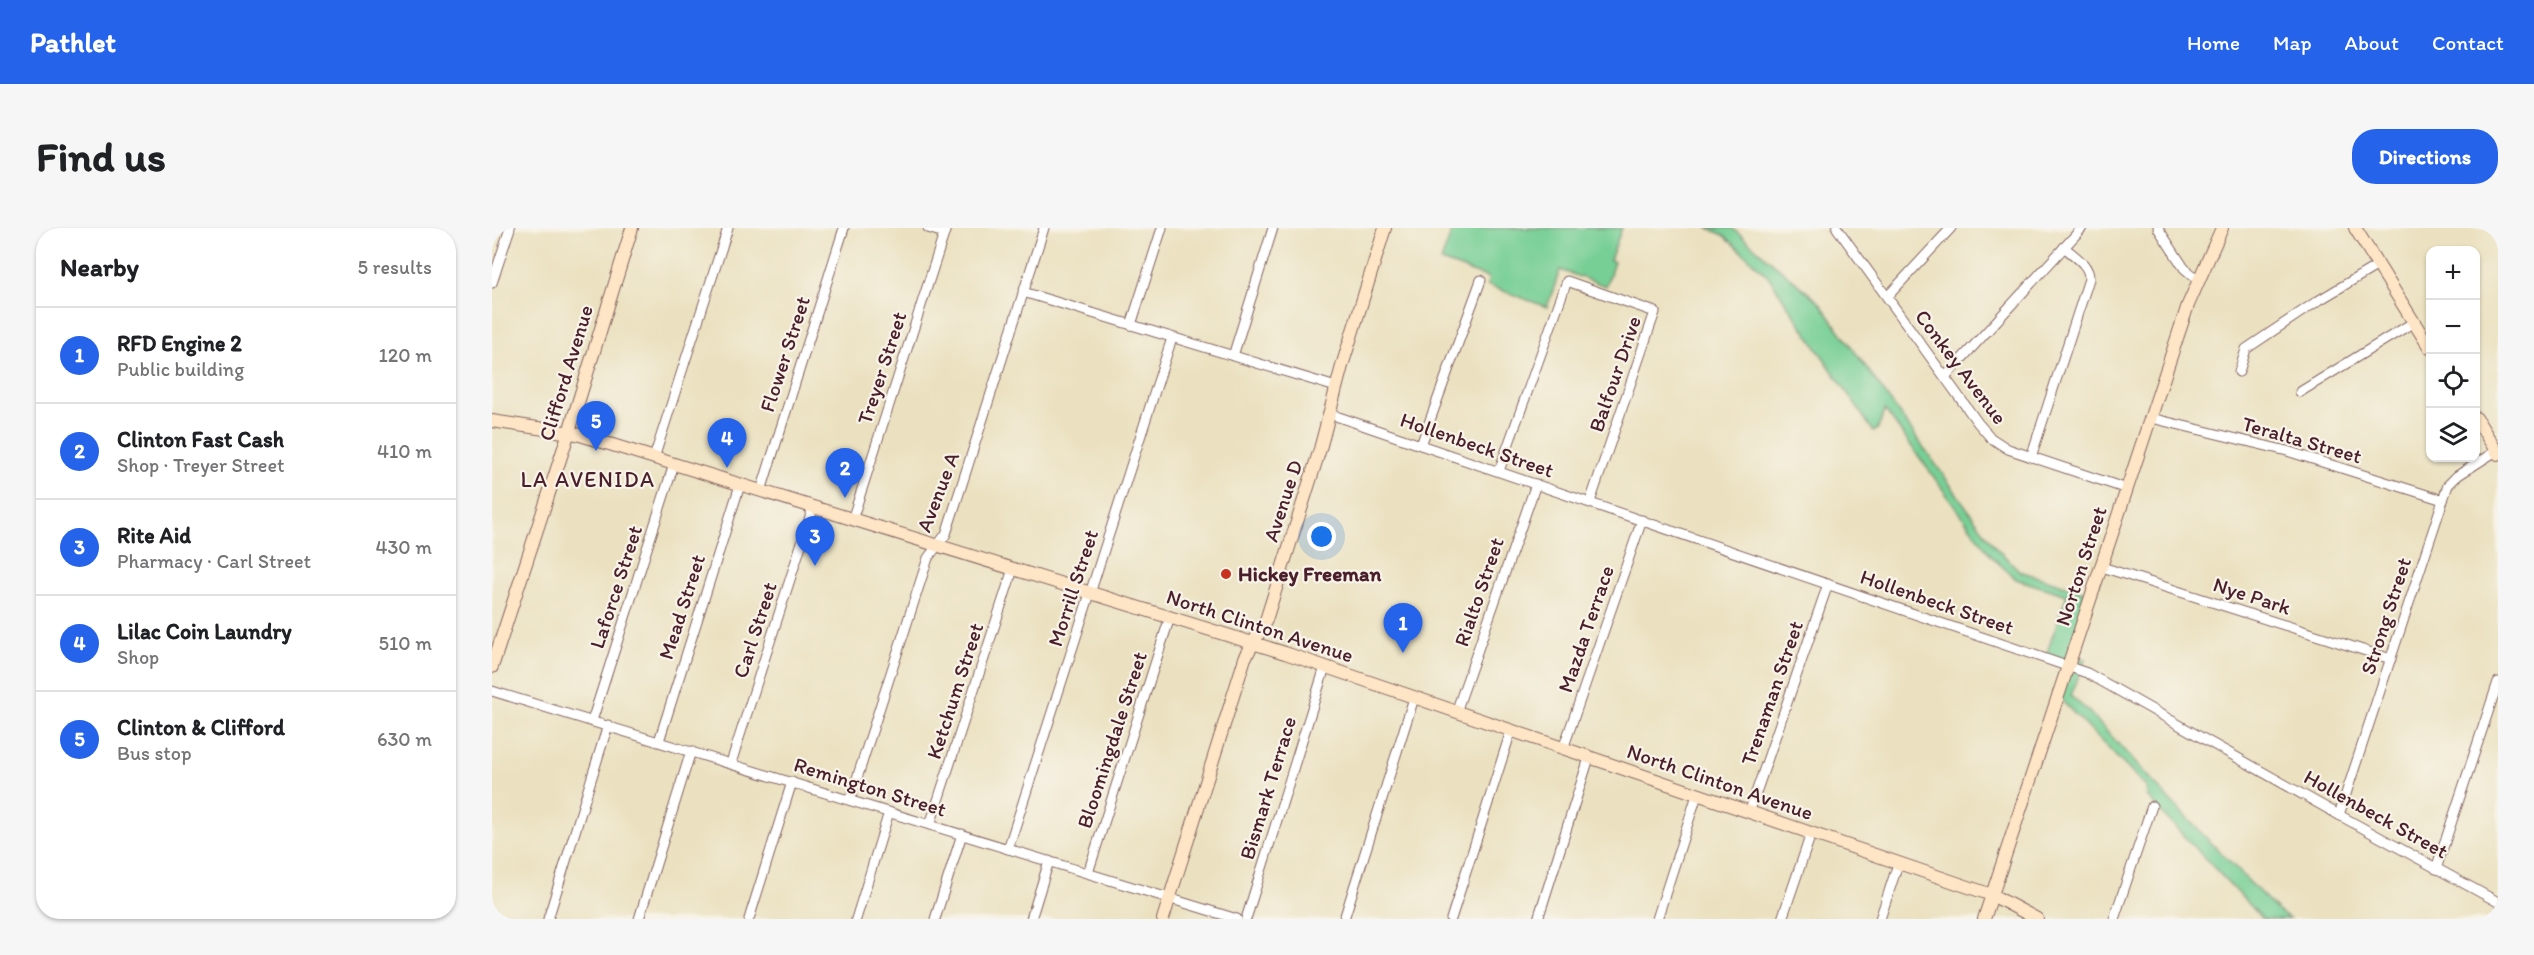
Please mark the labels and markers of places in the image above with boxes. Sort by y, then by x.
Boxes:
pin: 5 [576,402,616,451]
pin: 4 [708,418,746,468]
pin: 2 [826,448,864,498]
pin: 3 [796,516,834,566]
place label: Hickey Freeman [1238,561,1381,587]
marker: Hickey Freeman [1219,567,1233,581]
pin: 1 [1384,604,1422,653]

